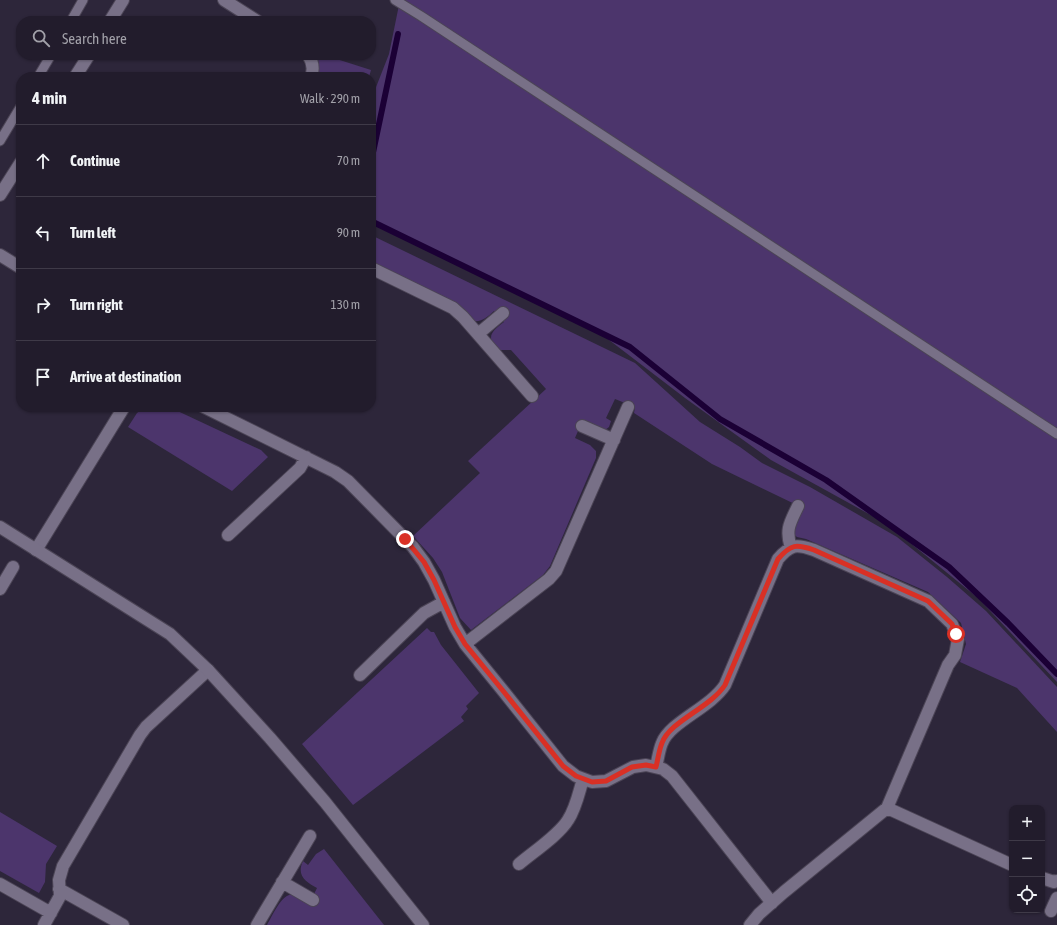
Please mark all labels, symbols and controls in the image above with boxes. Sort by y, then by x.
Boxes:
search box [16,16,376,60]
icon: search [30,27,52,49]
text: Search here [62,30,127,47]
text: 4 min [32,88,67,108]
text: Walk · 290 m [300,91,360,106]
icon: ahead [32,150,54,172]
text: Continue [70,152,120,169]
text: 70 m [337,153,360,168]
icon: left [32,222,54,244]
text: Turn left [70,224,116,241]
text: 90 m [337,225,360,240]
icon: right [32,294,54,316]
text: Turn right [70,296,123,313]
text: 130 m [331,297,360,312]
icon: arrive [32,366,54,388]
text: Arrive at destination [70,368,181,385]
route end [396,530,414,548]
route start [947,625,965,643]
map controls [1009,805,1045,913]
button: + [1009,805,1045,841]
button: − [1009,841,1045,877]
button: locate [1009,877,1045,913]

